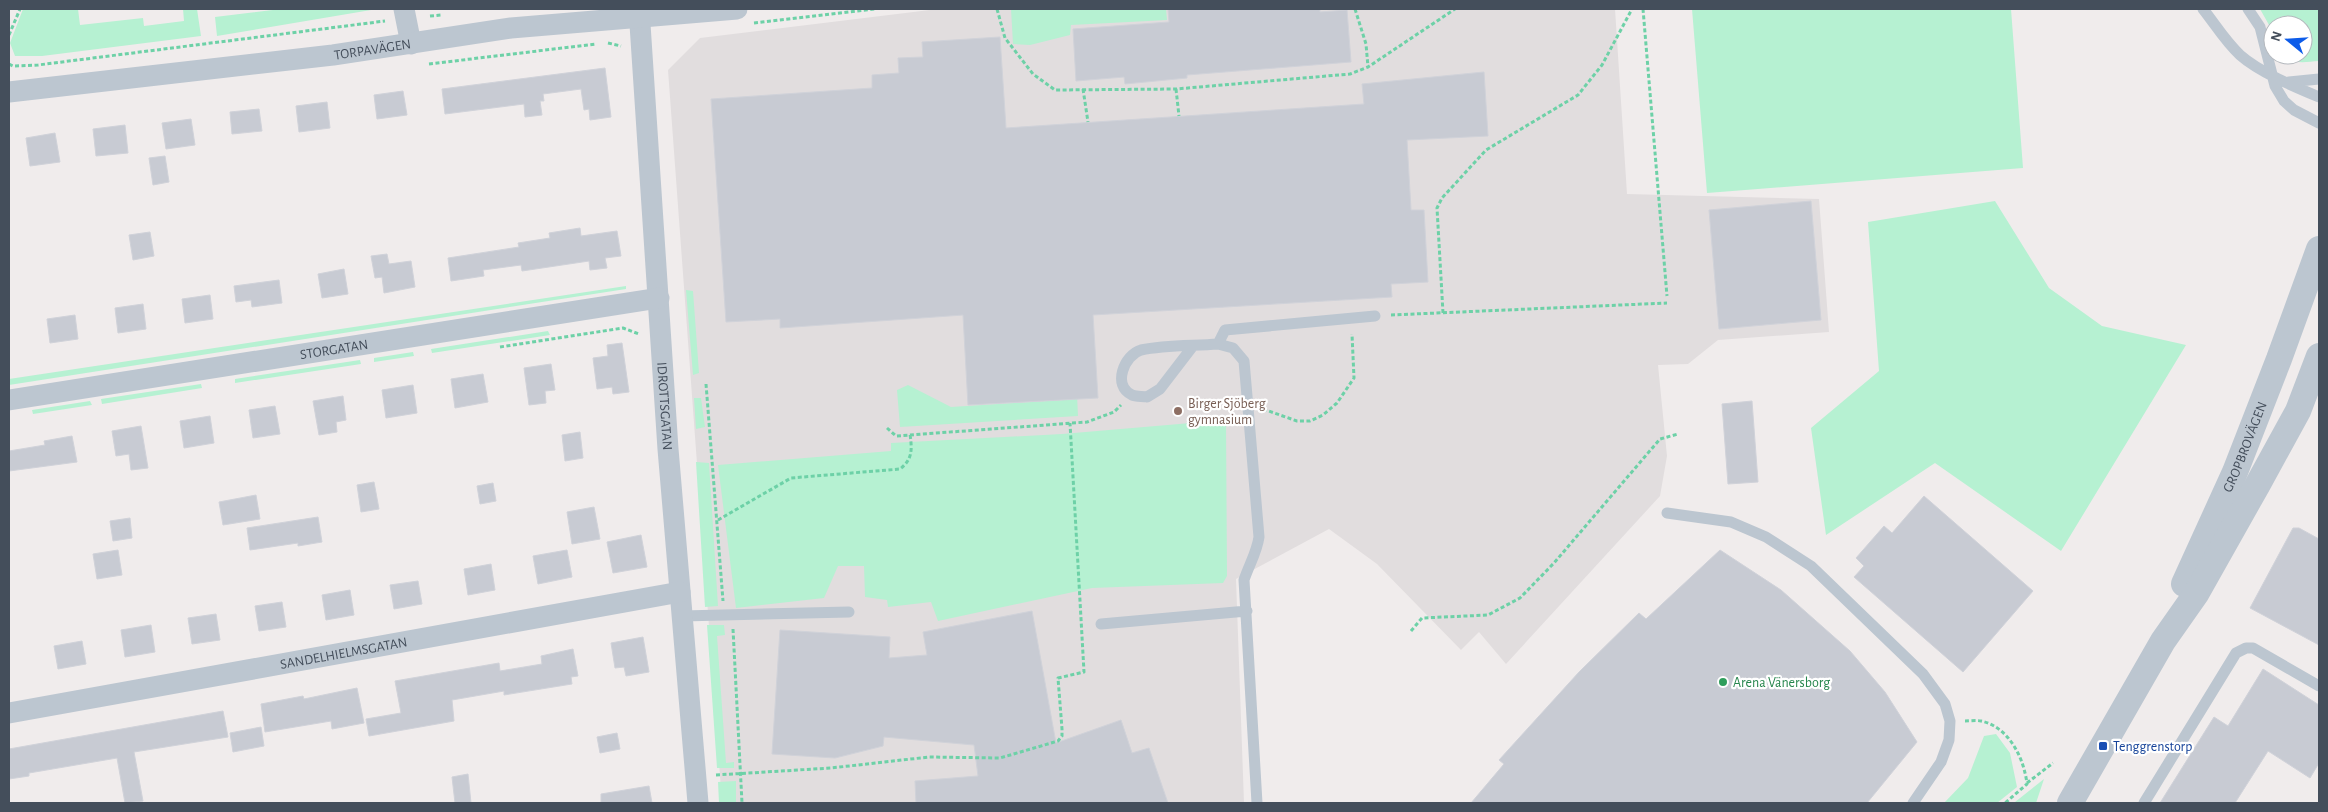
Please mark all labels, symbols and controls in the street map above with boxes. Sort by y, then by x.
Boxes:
north arrow [2263,15,2313,65]
text: N [2268,29,2285,43]
street label: TORPAVÄGEN [333,37,412,63]
street label: STORGATAN [299,338,369,362]
street label: IDROTTSGATAN [654,362,674,451]
place label: Birger Sjöberg gymnasium [1188,397,1266,427]
street label: GROPBROVÄGEN [2221,400,2270,495]
marker: Birger Sjöberg gymnasium [1172,405,1184,417]
street label: SANDELHIELMSGATAN [279,635,408,672]
marker: Arena Vänersborg [1717,676,1729,688]
place label: Arena Vänersborg [1733,676,1830,690]
marker: Tenggrenstorp [2097,740,2109,752]
place label: Tenggrenstorp [2113,740,2192,754]

